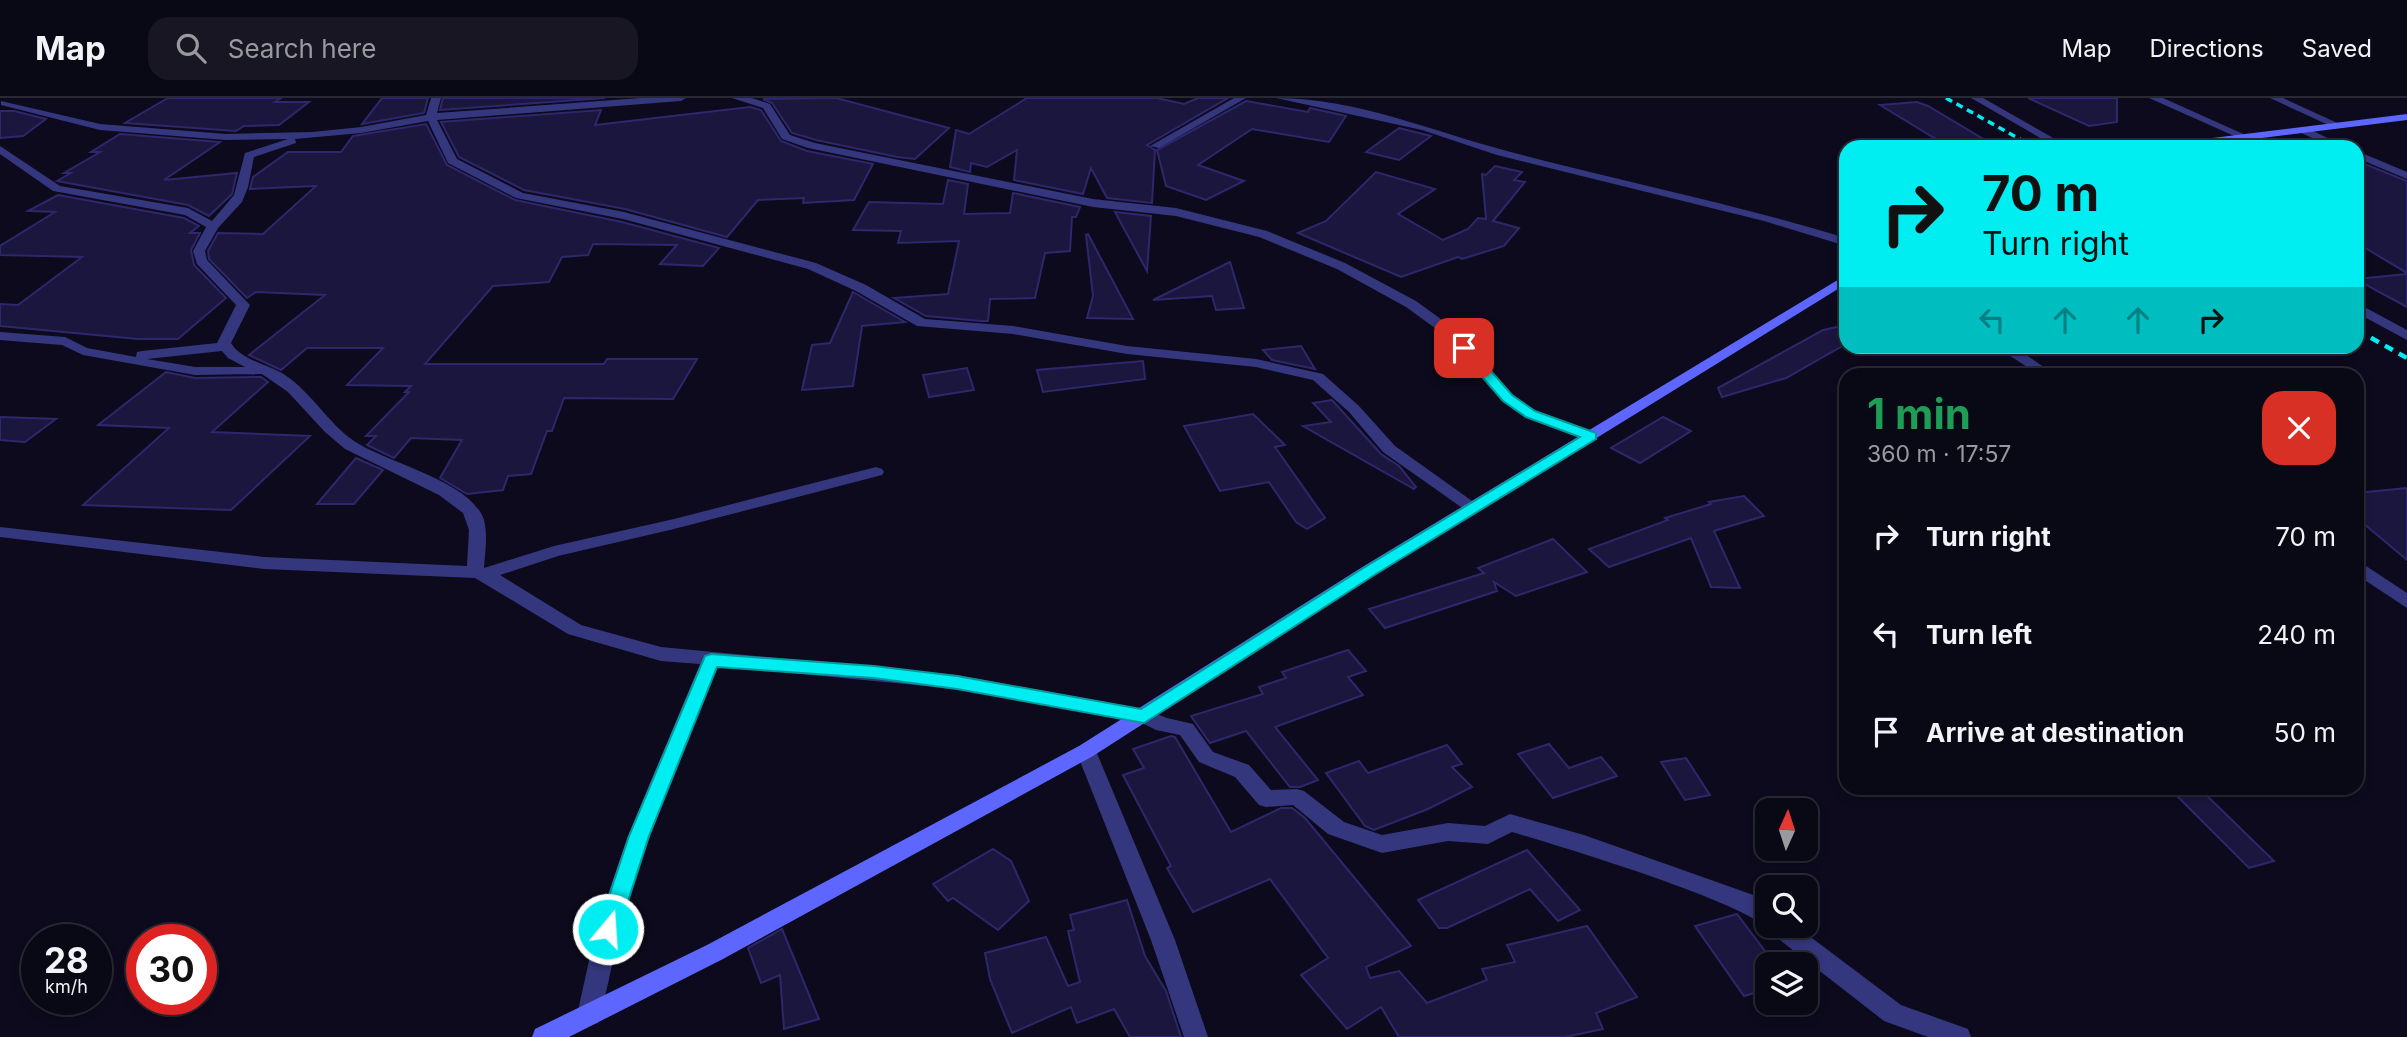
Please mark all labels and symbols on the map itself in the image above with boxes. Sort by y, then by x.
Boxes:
pin [1434,318,1494,378]
north arrow [1755,798,1818,861]
position arrow [571,892,645,966]
speed limit sign: 30 [126,924,217,1015]

